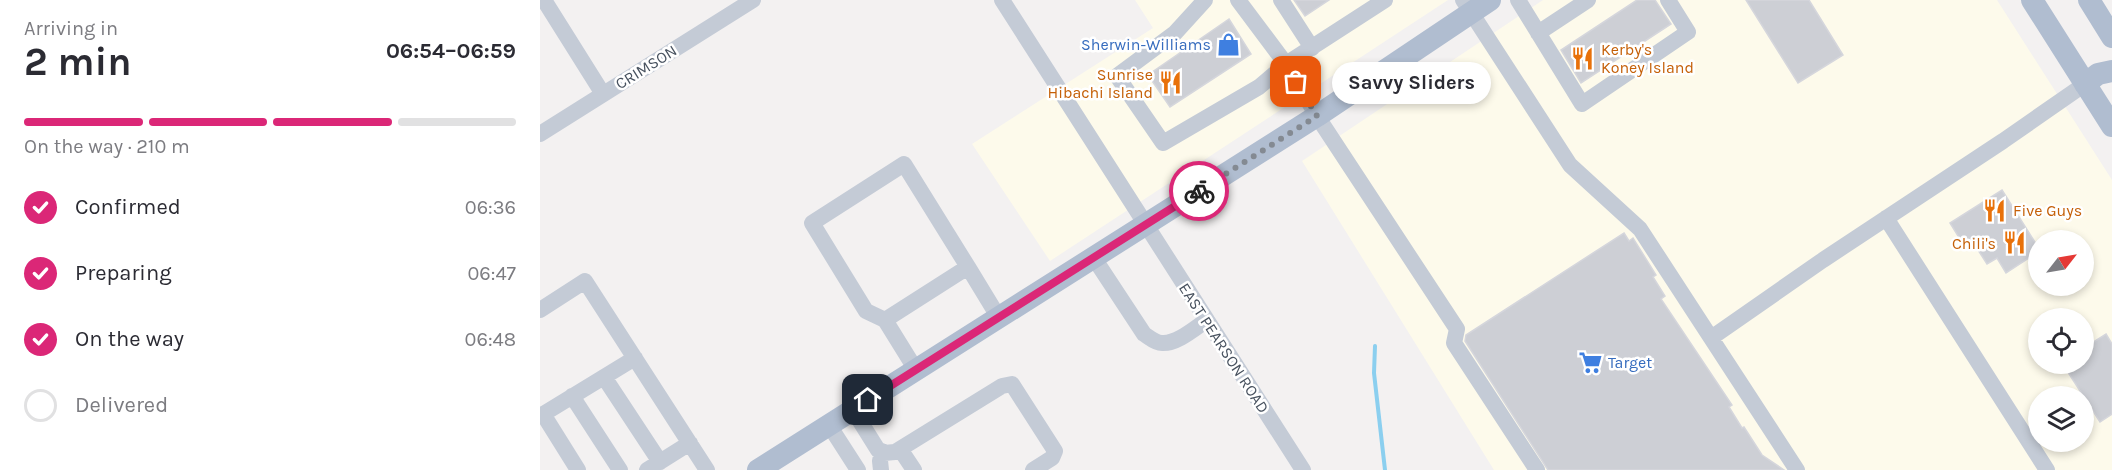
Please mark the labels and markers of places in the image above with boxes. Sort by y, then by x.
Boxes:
shop icon: Sherwin-Williams [1216,31,1242,57]
place label: Sherwin-Williams [1081,35,1211,54]
place label: Kerby's Koney Island [1601,40,1694,77]
restaurant icon: Kerby's Koney Island [1570,45,1596,71]
pin [1270,56,1321,107]
callout: Savvy Sliders [1332,61,1491,103]
place label: Sunrise Hibachi Island [1047,65,1153,102]
restaurant icon: Sunrise Hibachi Island [1158,70,1184,96]
restaurant icon: Five Guys [1982,197,2008,223]
place label: Five Guys [2013,201,2082,220]
restaurant icon: Chili's [2001,230,2027,256]
place label: Chili's [1952,234,1996,253]
supermarket icon: Target [1577,349,1603,375]
place label: Target [1608,353,1652,372]
pin [842,374,893,425]

